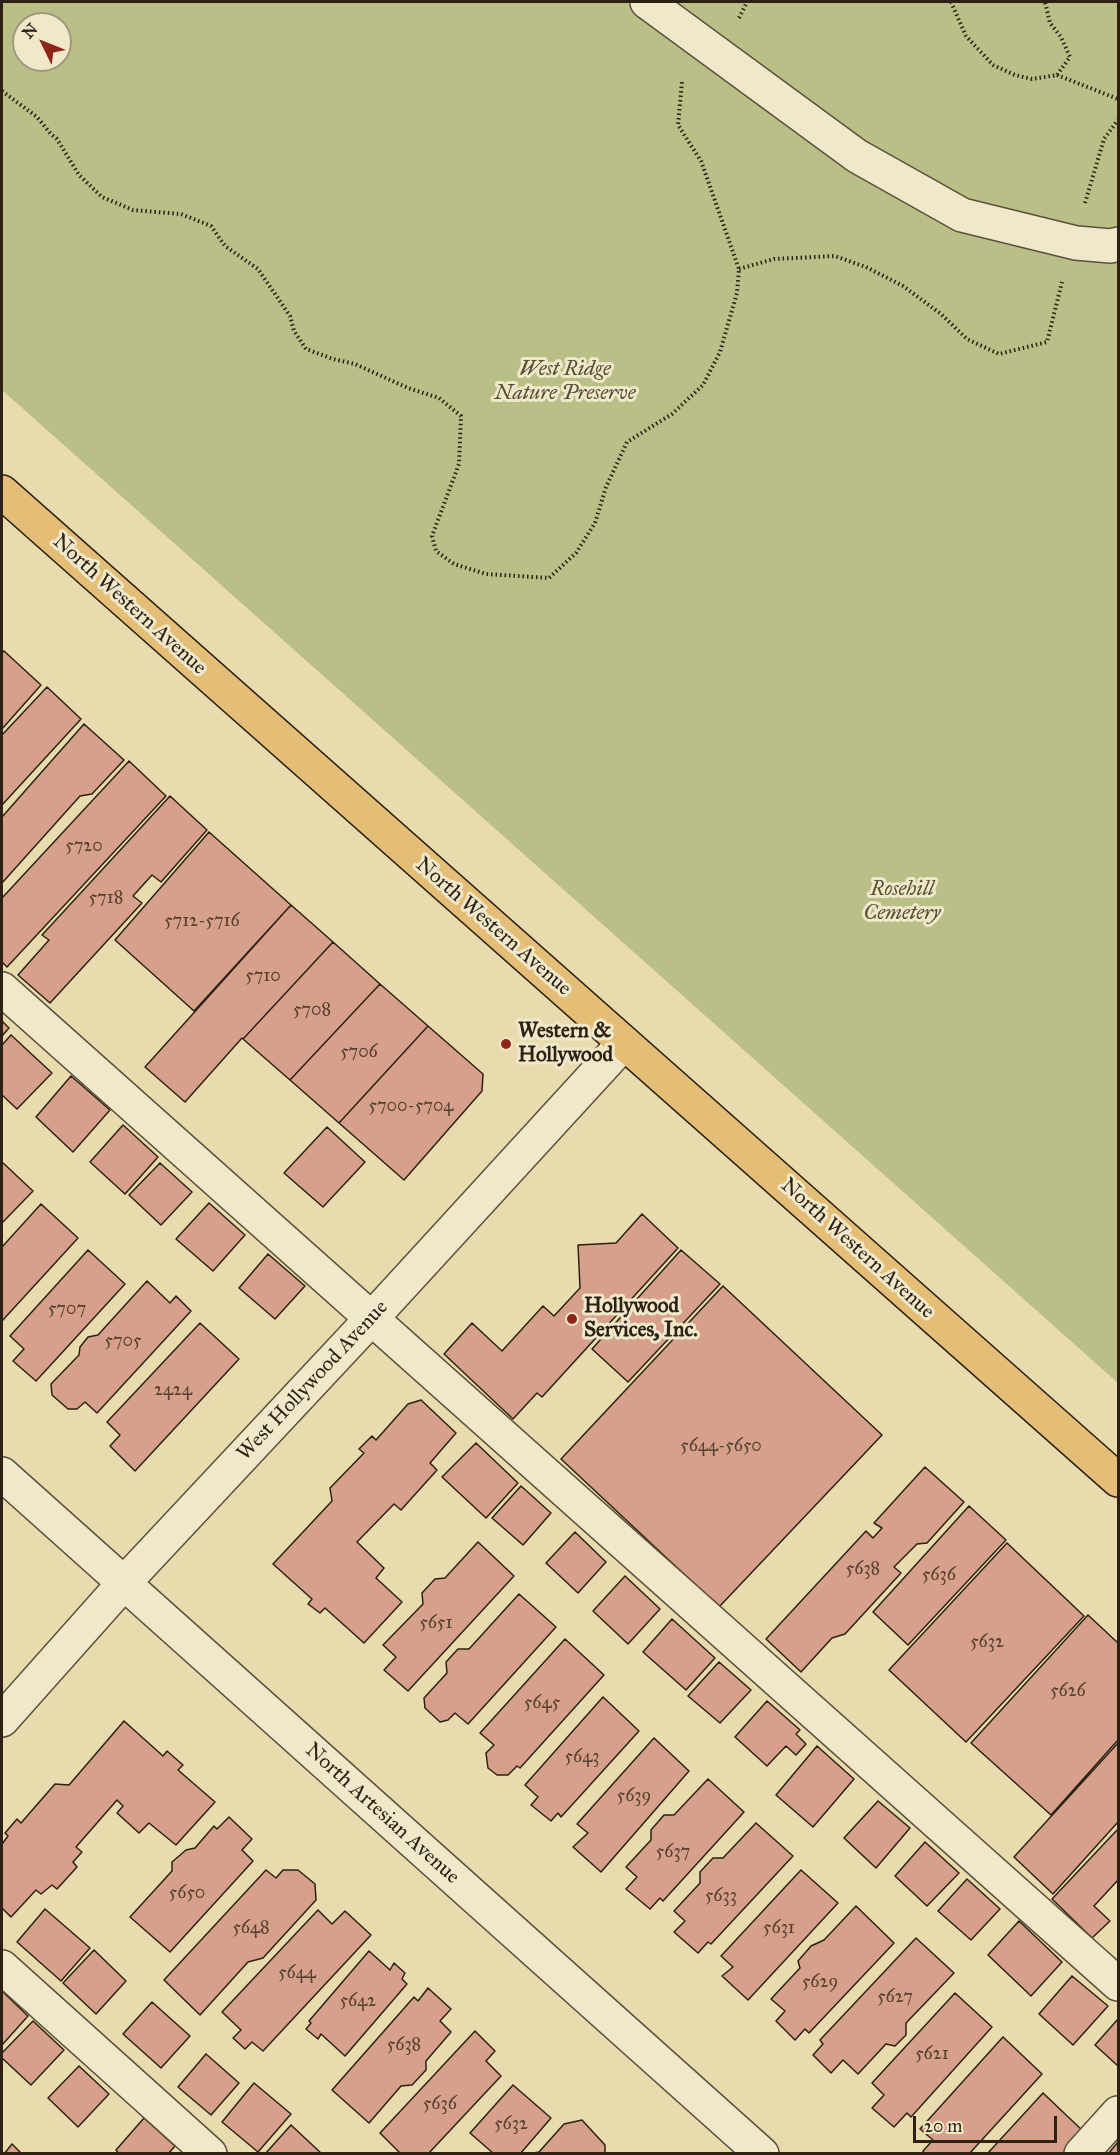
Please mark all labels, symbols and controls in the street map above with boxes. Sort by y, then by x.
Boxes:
north arrow [12,12,72,72]
text: N [18,19,42,42]
park label: West Ridge Nature Preserve [495,357,635,407]
street label: North Western Avenue [47,529,211,681]
house number: 5720 [65,836,103,858]
street label: North Western Avenue [410,853,576,1001]
park label: Rosehill Cemetery [863,877,941,927]
house number: 5718 [89,888,123,910]
house number: 5712-5716 [164,911,240,933]
house number: 5710 [245,966,281,988]
house number: 5708 [293,1000,331,1022]
place label: Western & Hollywood [518,1019,613,1069]
marker: Western & Hollywood [499,1037,513,1051]
house number: 5706 [340,1042,378,1064]
house number: 5700-5704 [369,1096,453,1118]
street label: North Western Avenue [775,1173,939,1325]
place label: Hollywood Services, Inc. [584,1294,698,1344]
street label: West Hollywood Avenue [232,1296,394,1466]
house number: 5707 [48,1299,86,1321]
marker: Hollywood Services, Inc. [565,1312,579,1326]
house number: 5705 [105,1331,141,1353]
house number: 2424 [154,1380,192,1402]
house number: 5644-5650 [680,1436,762,1458]
house number: 5638 [846,1559,880,1581]
house number: 5636 [922,1565,956,1587]
house number: 5651 [419,1613,453,1635]
house number: 5632 [970,1632,1004,1654]
house number: 5626 [1050,1681,1086,1703]
house number: 5645 [524,1693,560,1715]
street label: North Artesian Avenue [300,1738,464,1890]
house number: 5643 [565,1747,599,1769]
house number: 5639 [617,1786,651,1808]
house number: 5637 [656,1842,690,1864]
house number: 5650 [169,1883,205,1905]
house number: 5633 [705,1886,737,1908]
house number: 5648 [232,1918,270,1940]
house number: 5631 [763,1918,795,1940]
house number: 5644 [278,1963,316,1985]
house number: 5629 [802,1972,838,1994]
house number: 5627 [877,1987,913,2009]
house number: 5642 [340,1991,376,2013]
house number: 5638 [387,2035,421,2057]
house number: 5621 [915,2044,949,2066]
house number: 5636 [423,2094,457,2116]
scale bar [916,2104,1060,2142]
house number: 5632 [494,2114,528,2136]
text: 20 m [924,2115,962,2137]

